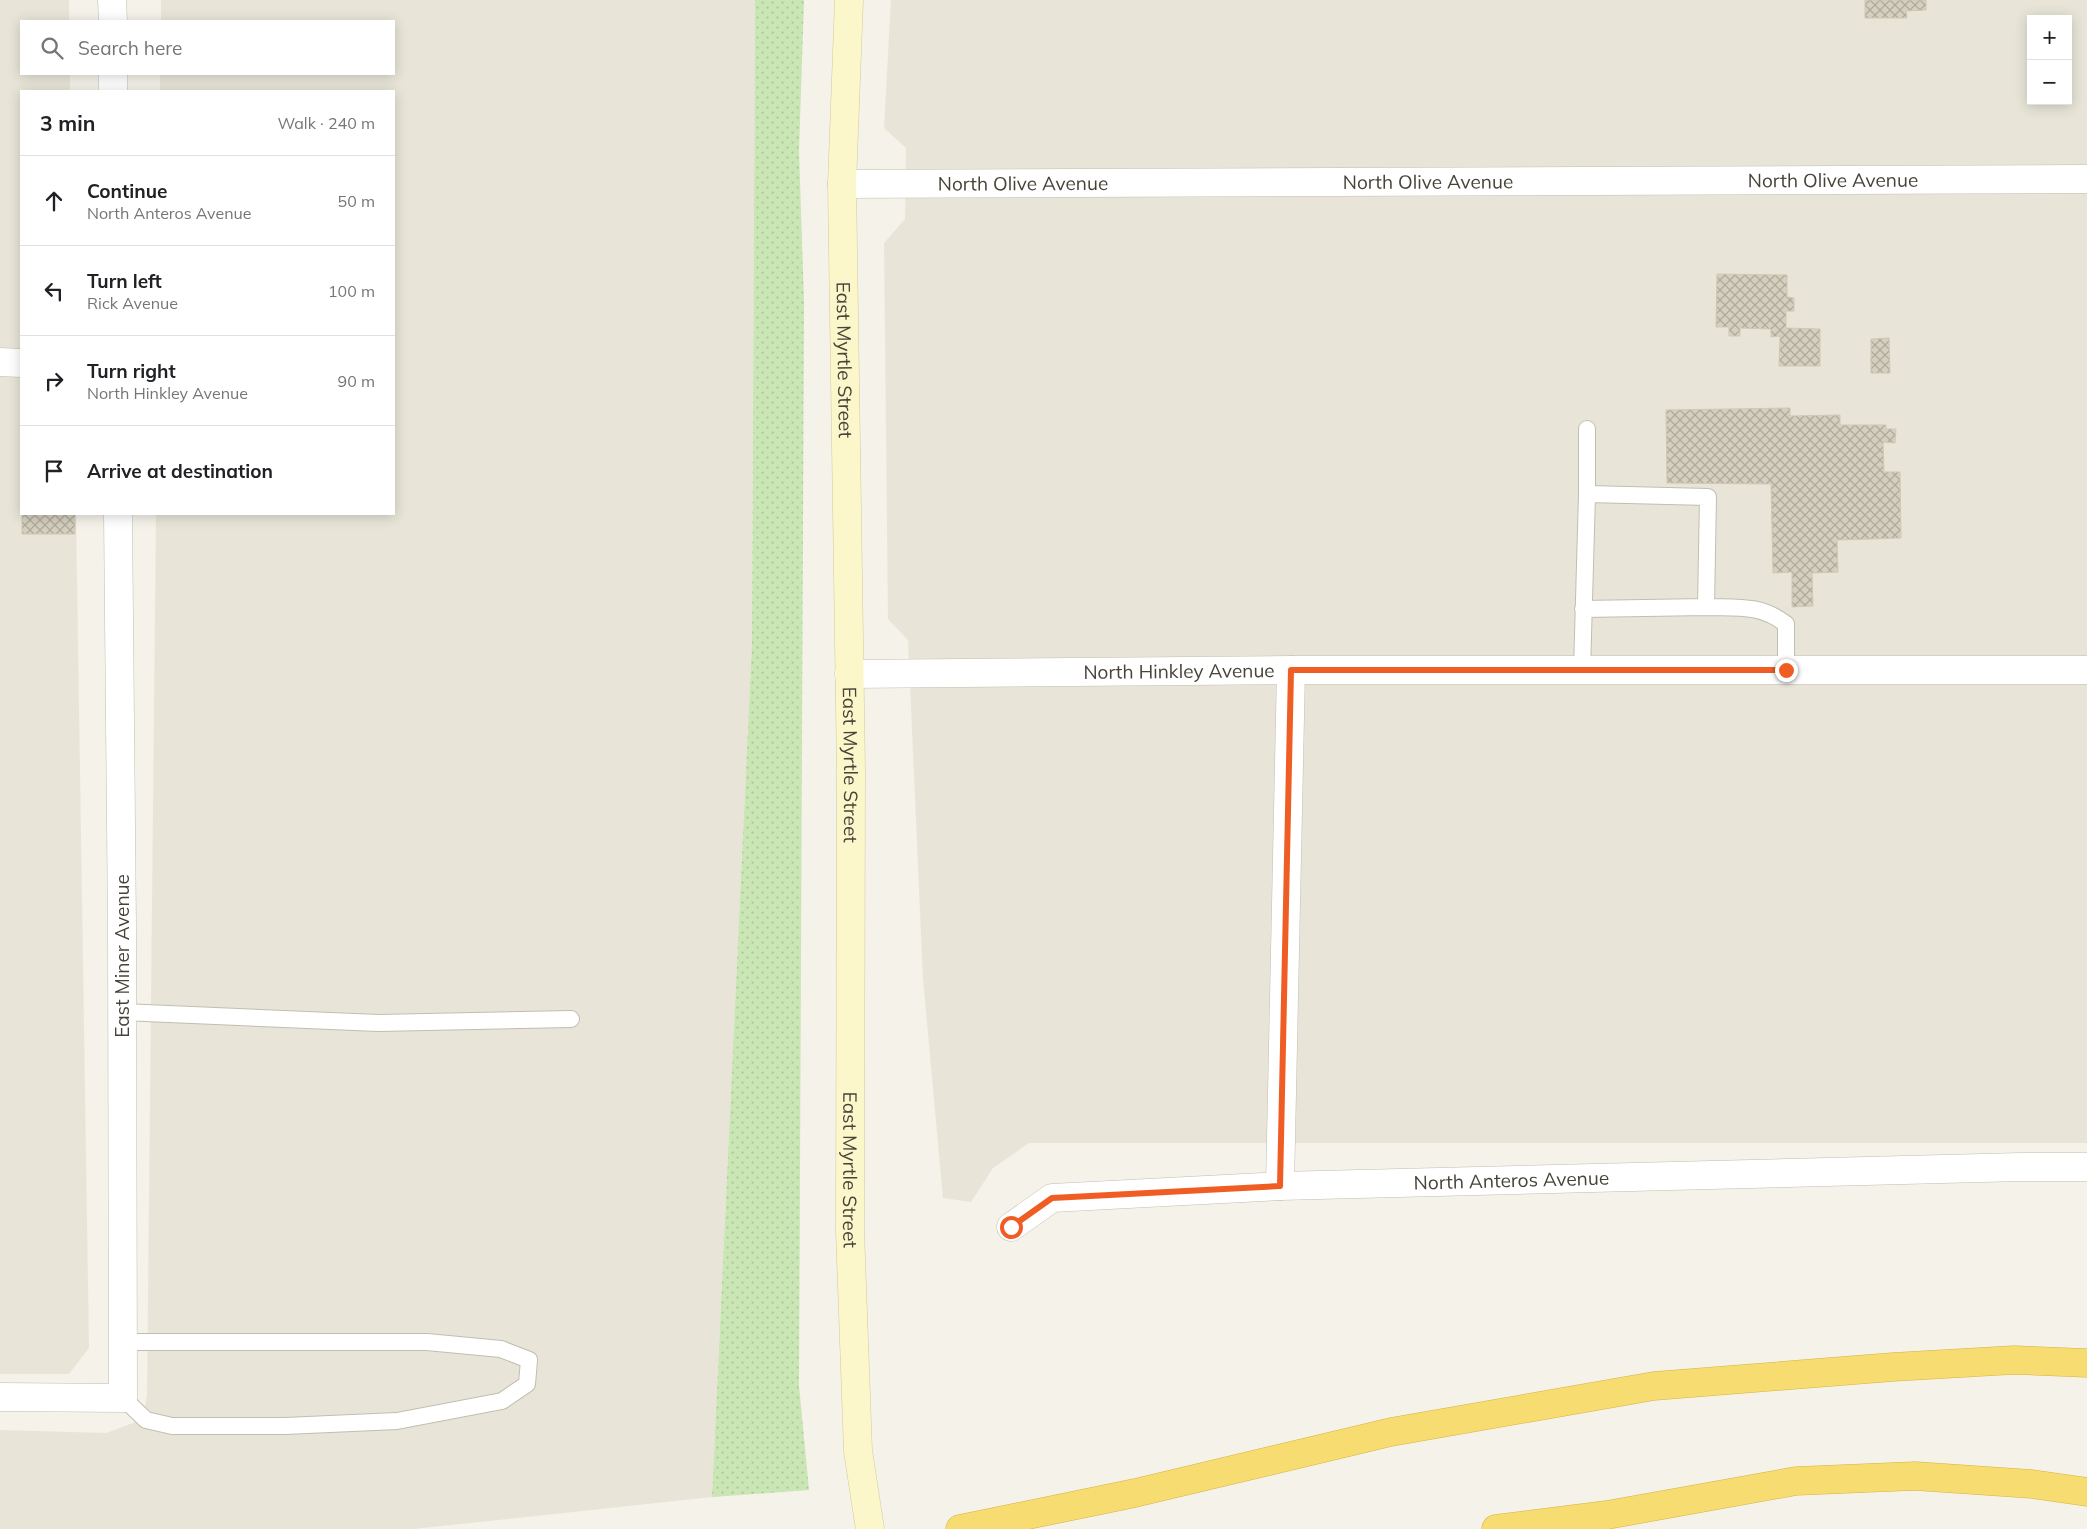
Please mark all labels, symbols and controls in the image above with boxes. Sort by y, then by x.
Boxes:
map controls [2027,15,2072,105]
button: + [2027,15,2072,60]
search box [20,20,395,75]
icon: search [38,34,66,62]
text: Search here [78,36,182,60]
button: − [2027,60,2072,105]
text: 3 min [40,110,95,136]
text: Walk · 240 m [277,113,375,133]
street label: North Olive Avenue [1748,168,1918,192]
street label: North Olive Avenue [1343,169,1513,194]
street label: North Olive Avenue [938,171,1108,196]
text: Continue [87,179,167,203]
icon: ahead [40,187,68,215]
text: 50 m [338,191,375,211]
text: North Anteros Avenue [87,203,252,223]
text: Turn left [87,269,162,293]
icon: left [40,277,68,305]
text: 100 m [328,281,375,301]
street label: East Myrtle Street [832,282,858,439]
text: Rick Avenue [87,293,178,313]
text: Turn right [87,359,176,383]
icon: right [40,367,68,395]
text: 90 m [338,371,375,391]
text: North Hinkley Avenue [87,383,248,403]
icon: arrive [40,457,68,485]
text: Arrive at destination [87,459,273,483]
street label: North Hinkley Avenue [1083,658,1275,684]
route end [1775,659,1798,682]
street label: East Myrtle Street [838,686,863,843]
street label: East Miner Avenue [110,874,134,1038]
street label: East Myrtle Street [838,1092,863,1249]
street label: North Anteros Avenue [1413,1166,1609,1195]
route start [1000,1216,1023,1239]

